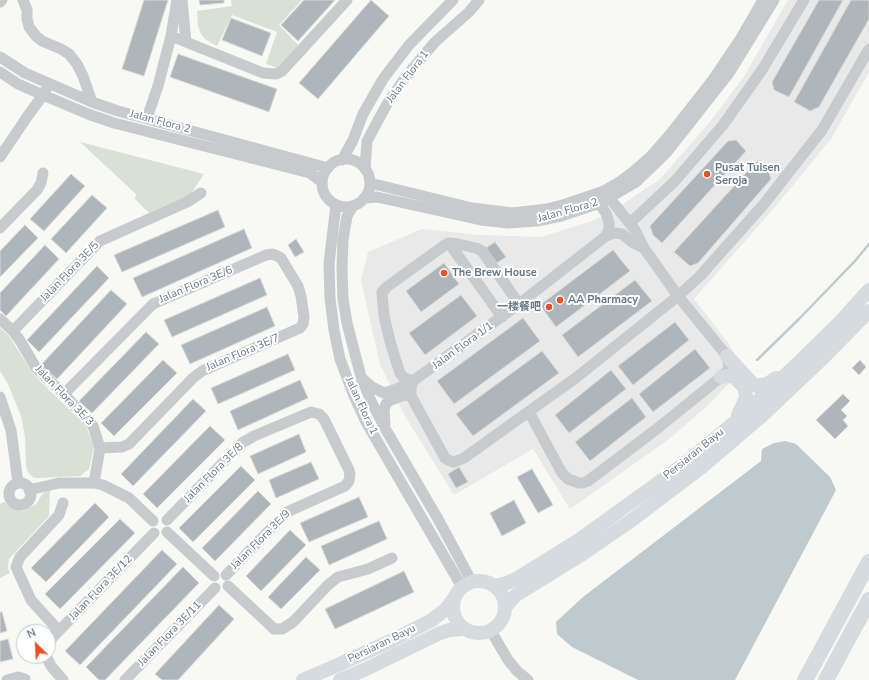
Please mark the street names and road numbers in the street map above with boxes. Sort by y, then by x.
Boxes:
street label: Jalan Flora 1 [384,48,432,106]
street label: Jalan Flora 2 [128,108,192,136]
street label: Jalan Flora 2 [536,196,600,226]
street label: Jalan Flora 3E/5 [38,239,102,305]
street label: Jalan Flora 3E/6 [157,264,235,306]
street label: Jalan Flora 1/1 [430,320,496,372]
street label: Jalan Flora 3E/7 [204,332,282,374]
street label: Jalan Flora 3E/3 [32,363,96,429]
street label: Jalan Flora 1 [342,375,380,437]
street label: Persiaran Bayu [661,426,727,482]
street label: Jalan Flora 3E/8 [182,441,246,505]
street label: Jalan Flora 3E/9 [229,508,293,572]
street label: Jalan Flora 3E/12 [67,553,135,623]
street label: Jalan Flora 3E/11 [136,599,204,669]
street label: Persiaran Bayu [346,622,418,666]

